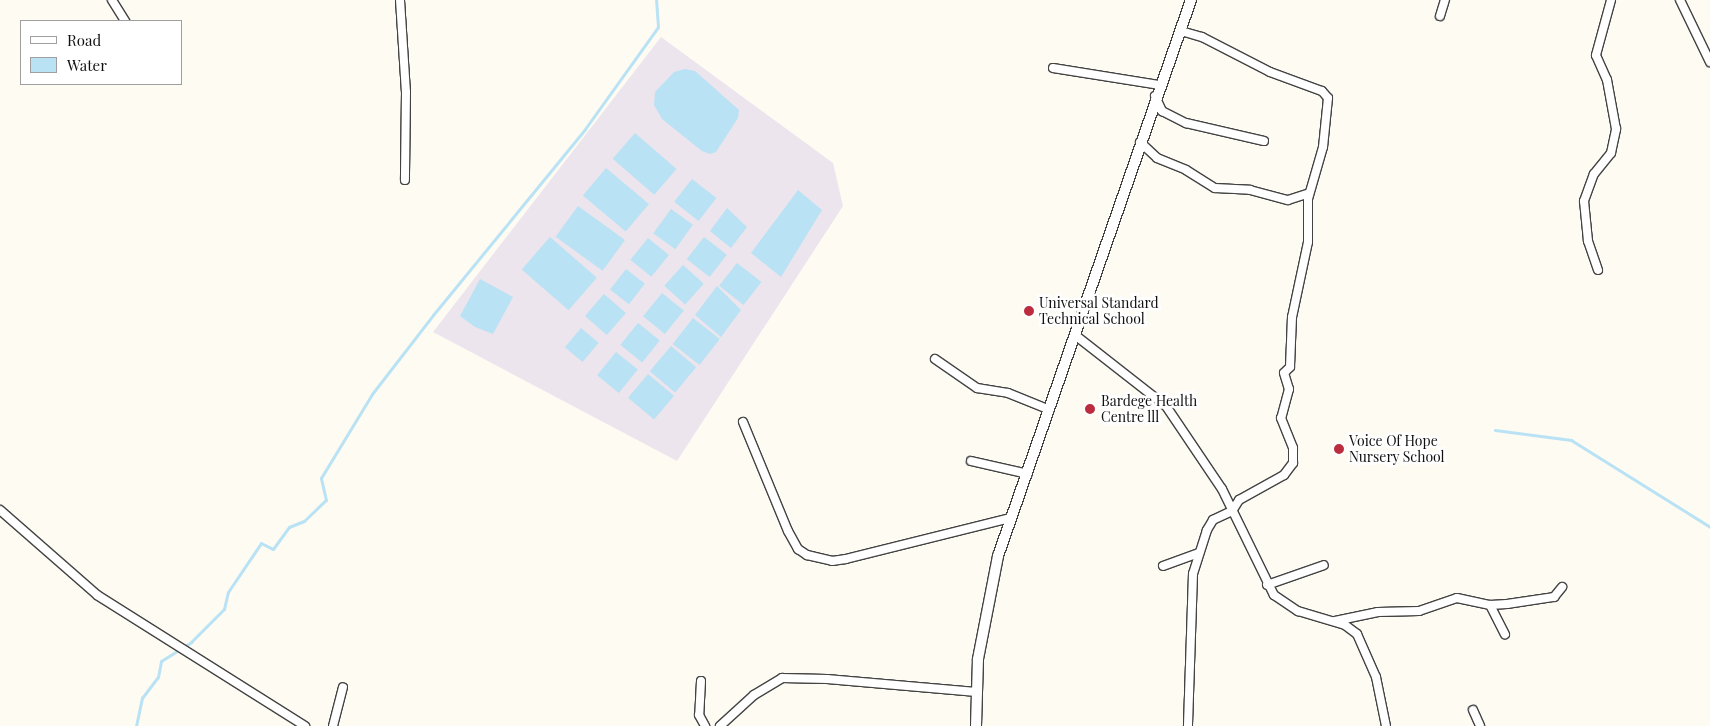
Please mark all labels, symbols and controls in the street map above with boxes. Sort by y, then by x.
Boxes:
legend [20,20,182,85]
text: Road [67,30,101,50]
text: Water [67,55,107,75]
place label: Universal Standard Technical School [1039,295,1159,328]
marker: Universal Standard Technical School [1023,305,1035,317]
place label: Bardege Health Centre lll [1101,393,1197,426]
marker: Bardege Health Centre lll [1083,402,1097,416]
place label: Voice Of Hope Nursery School [1349,433,1445,466]
marker: Voice Of Hope Nursery School [1333,443,1345,455]

